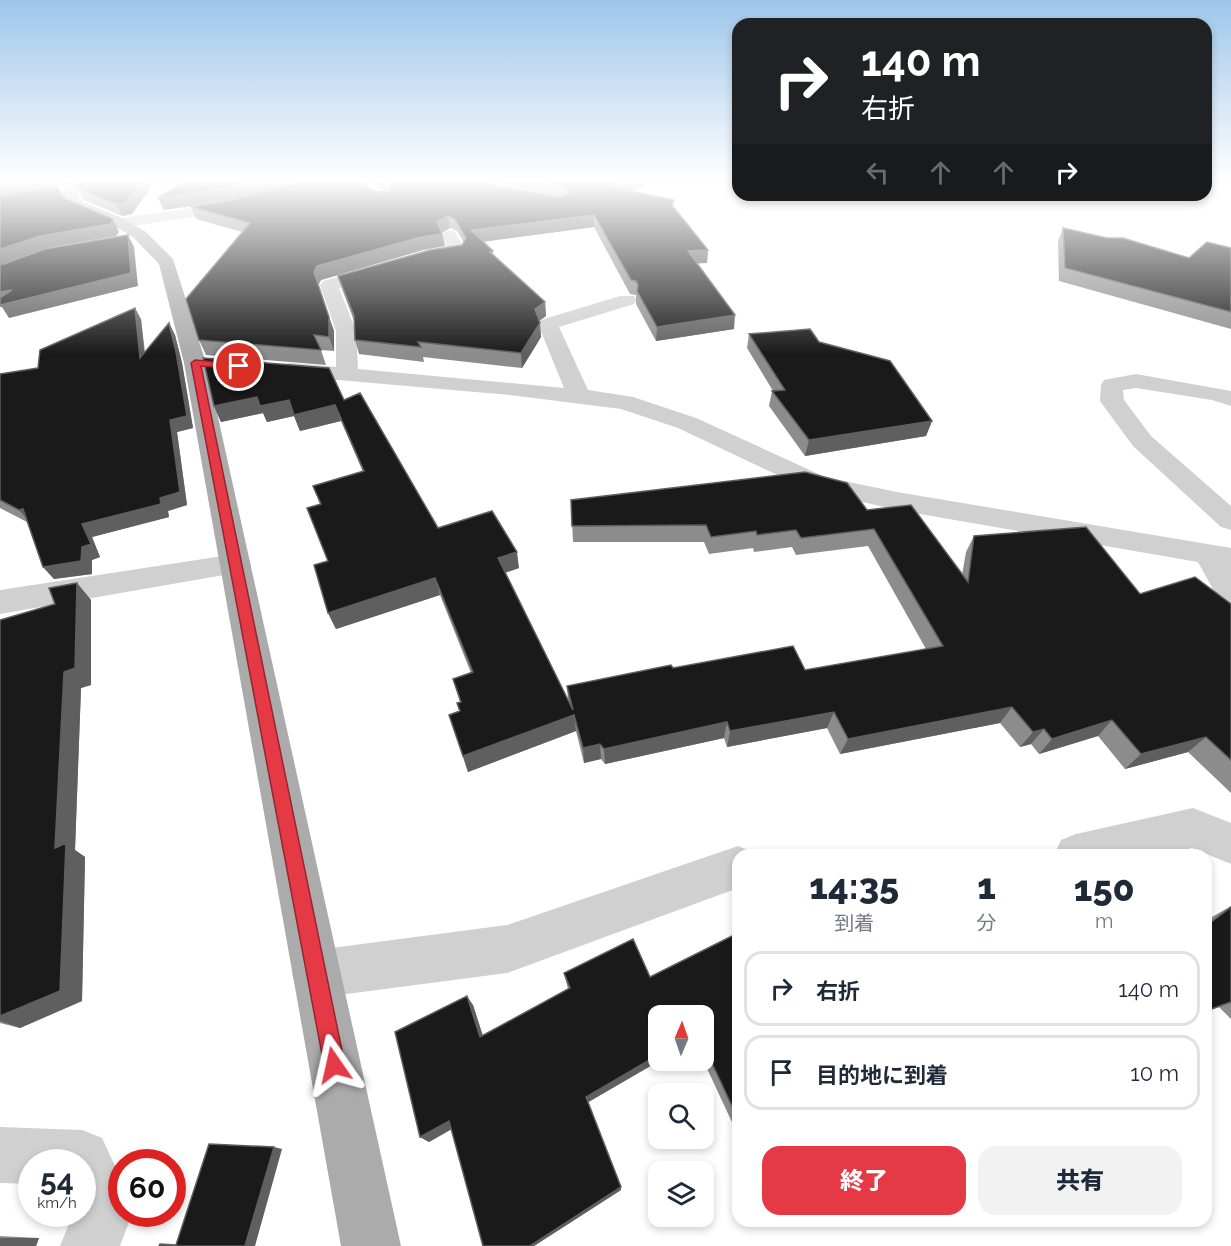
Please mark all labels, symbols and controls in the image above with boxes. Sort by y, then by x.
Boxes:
text: 140 m [861,37,981,86]
icon: right [762,42,840,120]
text: 右折 [861,93,915,124]
icon: left [861,156,894,189]
icon: ahead [924,156,957,189]
icon: ahead [987,156,1020,189]
icon: right [1050,156,1083,189]
pin [213,340,264,391]
icon: arrive [222,349,255,382]
text: 14:35 [809,865,899,907]
text: 1 [977,865,996,907]
text: 150 [1074,867,1135,909]
text: m [1095,909,1113,933]
text: 到着 [834,911,874,935]
text: 分 [977,911,997,935]
icon: right [765,972,798,1005]
text: 140 m [1118,976,1179,1002]
text: 右折 [816,978,860,1004]
north arrow [648,1005,714,1071]
map controls [648,1005,714,1227]
position arrow [302,1033,366,1097]
icon: arrive [765,1056,798,1089]
text: 10 m [1130,1060,1179,1086]
text: 目的地に到着 [816,1062,948,1088]
button: search [648,1083,714,1149]
button: 終了 [762,1146,966,1215]
button: 共有 [978,1146,1182,1215]
speed limit sign: 60 [108,1149,186,1227]
button: layers [648,1161,714,1227]
text: 54 [40,1163,74,1198]
text: km/h [37,1194,77,1212]

